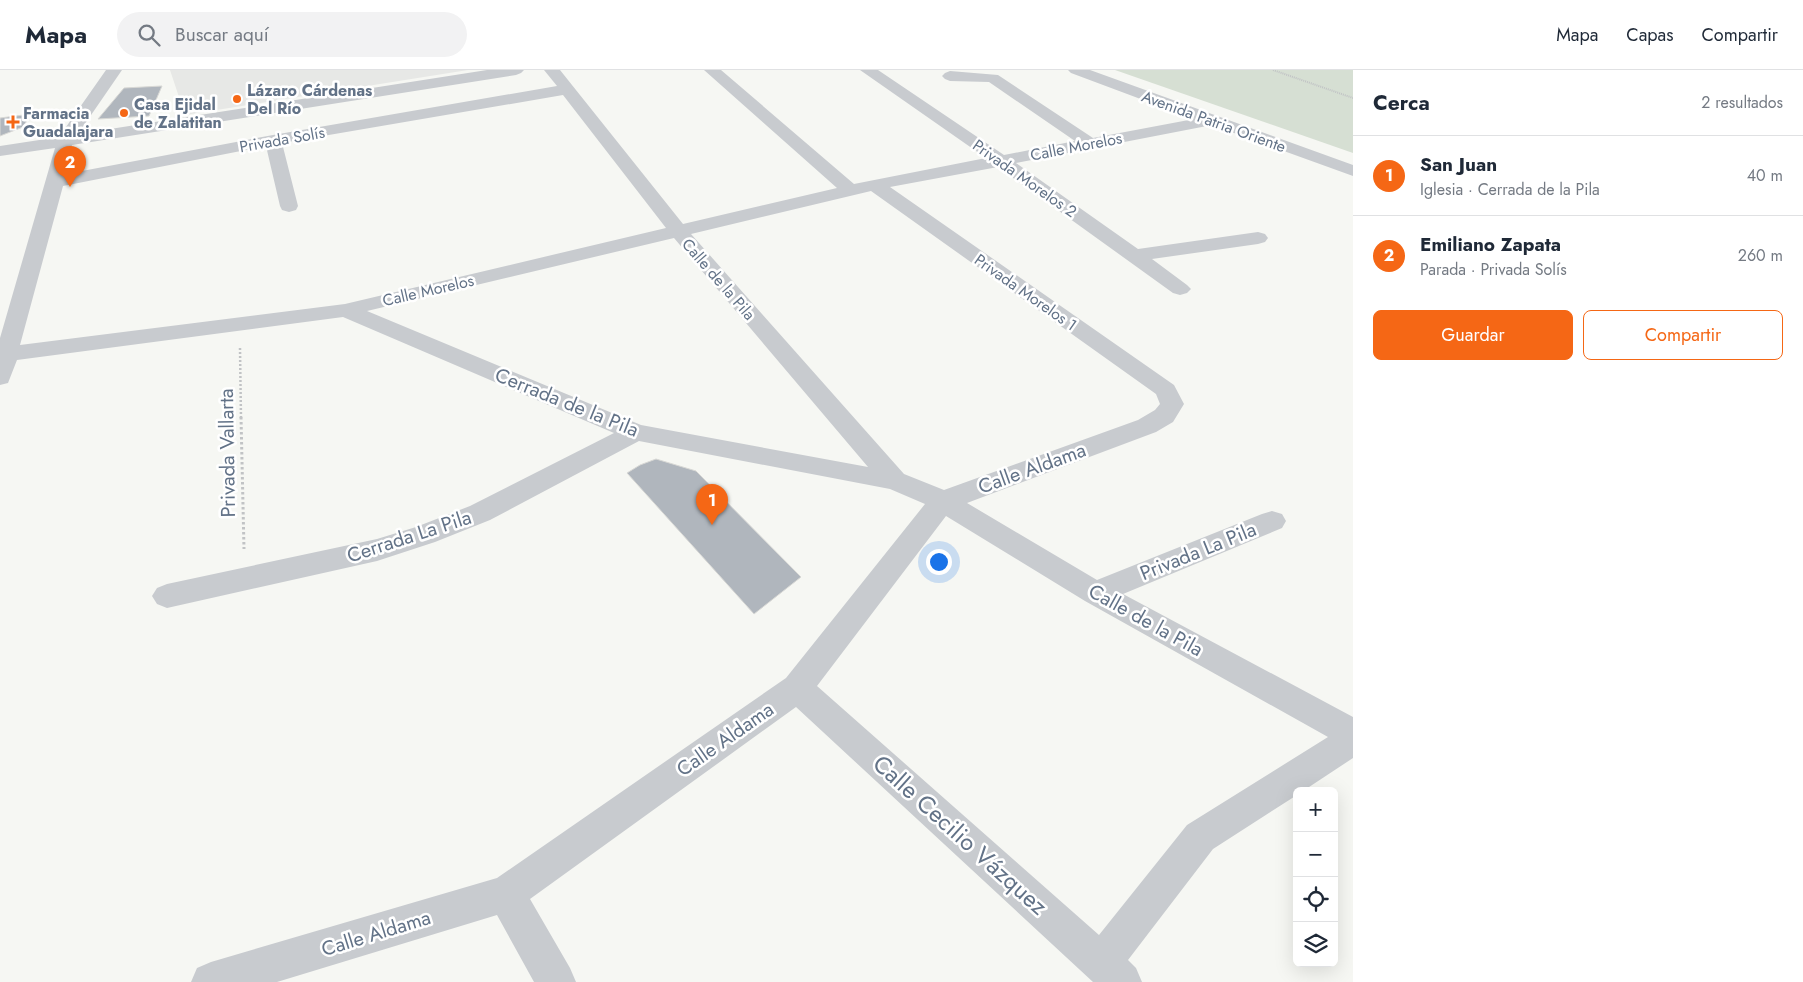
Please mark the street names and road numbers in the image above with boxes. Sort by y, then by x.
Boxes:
street label: Avenida Patria Oriente [1139,85,1289,158]
street label: Privada Solís [238,121,327,158]
street label: Calle Morelos [1028,126,1124,167]
street label: Privada Morelos 2 [968,134,1081,223]
street label: Calle de la Pila [677,233,761,325]
street label: Privada Morelos 1 [970,248,1082,336]
street label: Calle Morelos [380,269,476,312]
street label: Cerrada de la Pila [491,360,643,445]
street label: Privada Vallarta [212,388,243,518]
street label: Calle Aldama [974,436,1090,501]
street label: Cerrada La Pila [343,503,475,570]
street label: Privada La Pila [1136,515,1261,588]
street label: Calle de la Pila [1083,577,1208,664]
street label: Calle Aldama [671,695,780,784]
street label: Calle Cecilio Vázquez [865,746,1056,923]
street label: Calle Aldama [318,903,434,964]

